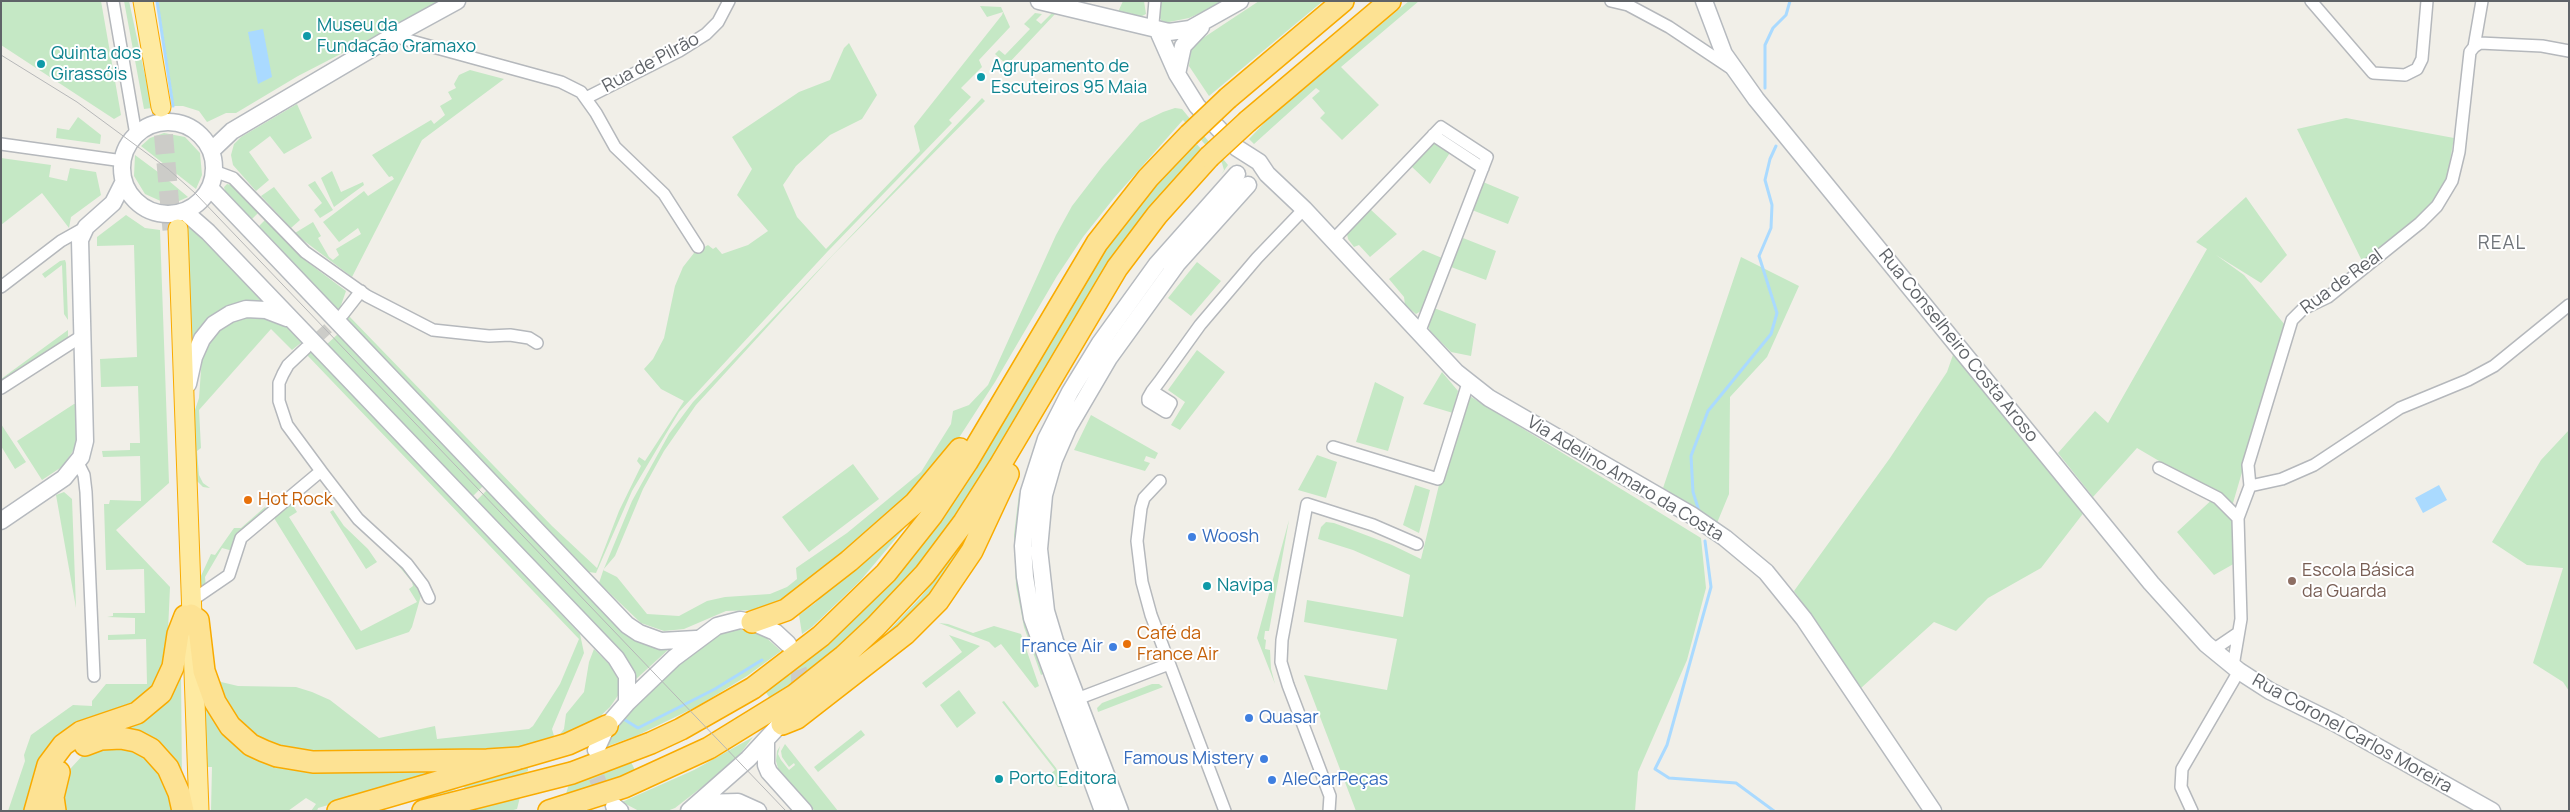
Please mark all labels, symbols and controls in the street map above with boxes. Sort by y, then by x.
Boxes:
place label: Museu da Fundação Gramaxo [317,15,476,58]
street label: Rua de Pilrão [599,28,703,98]
marker: Museu da Fundação Gramaxo [301,30,313,42]
place label: Quinta dos Girassóis [51,43,141,86]
place label: Agrupamento de Escuteiros 95 Maia [991,56,1147,98]
marker: Quinta dos Girassóis [35,58,47,70]
marker: Agrupamento de Escuteiros 95 Maia [975,71,987,83]
district label: REAL [2477,233,2527,255]
street label: Rua Conselheiro Costa Aroso [1873,245,2043,447]
street label: Rua de Real [2297,245,2387,319]
street label: Via Adelino Amaro da Costa [1523,412,1727,546]
place label: Hot Rock [258,489,333,511]
marker: Hot Rock [242,494,254,506]
place label: Woosh [1202,526,1259,548]
marker: Woosh [1186,531,1198,543]
place label: Escola Básica da Guarda [2302,560,2414,602]
place label: Navipa [1217,575,1273,597]
marker: Escola Básica da Guarda [2286,575,2298,587]
marker: Navipa [1201,580,1213,592]
place label: Café da France Air [1137,623,1219,666]
place label: France Air [1021,636,1103,658]
marker: Café da France Air [1121,638,1133,650]
marker: France Air [1107,641,1119,653]
street label: Rua Coronel Carlos Moreira [2248,670,2456,798]
place label: Quasar [1259,707,1319,729]
marker: Quasar [1243,712,1255,724]
place label: Famous Mistery [1124,748,1254,770]
marker: Famous Mistery [1258,753,1270,765]
place label: Porto Editora [1009,768,1117,790]
place label: AleCarPeças [1282,769,1388,791]
marker: Porto Editora [993,773,1005,785]
marker: AleCarPeças [1266,774,1278,786]

